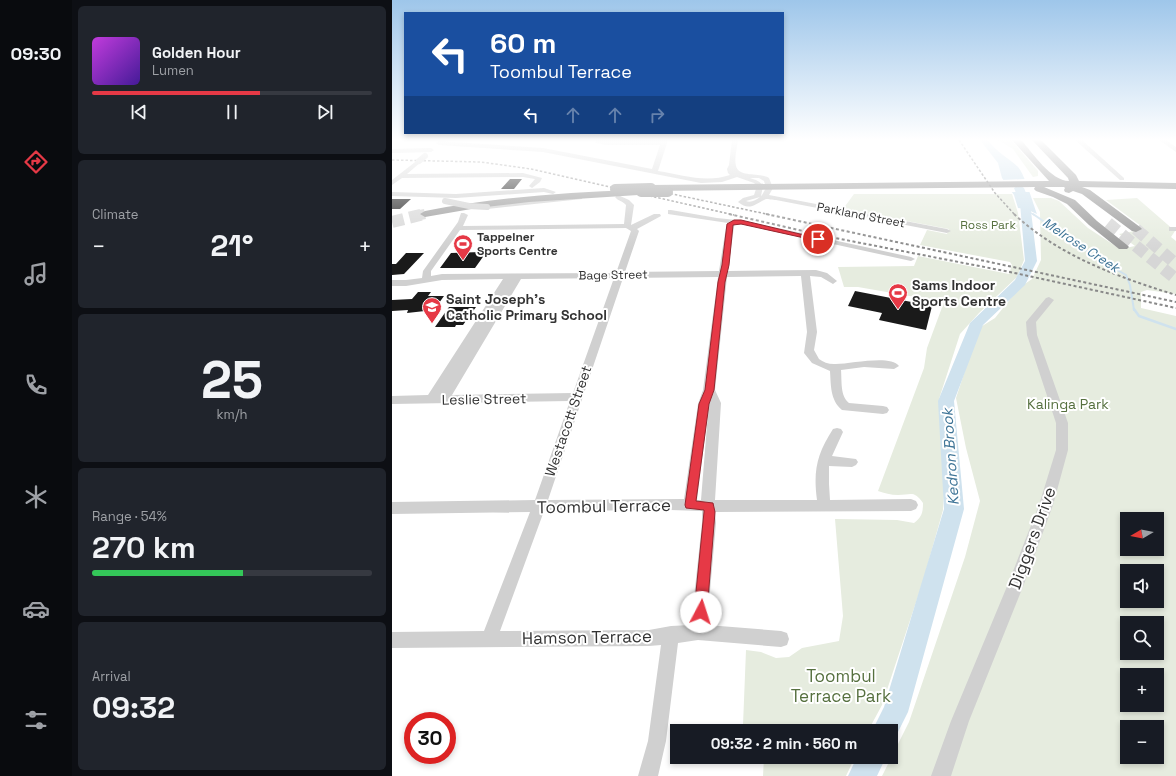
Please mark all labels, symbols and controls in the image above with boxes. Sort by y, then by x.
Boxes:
text: 60 m [490,25,556,61]
icon: left [424,28,476,80]
text: 09:30 [11,42,61,65]
text: Golden Hour [152,43,241,62]
text: Toombul Terrace [490,60,632,83]
text: Lumen [152,62,194,79]
icon: previous [128,101,150,123]
icon: pause [221,101,243,123]
icon: next [314,101,336,123]
icon: left [520,104,542,126]
icon: ahead [562,104,584,126]
icon: ahead [604,104,626,126]
icon: right [646,104,668,126]
icon: directions [22,148,50,176]
street label: Parkland Street [815,199,907,231]
text: Climate [92,206,138,223]
water label: Melrose Creek [1039,214,1124,277]
park label: Ross Park [960,217,1016,233]
pin [801,222,835,256]
text: 21° [210,226,254,265]
icon: arrive [807,228,829,250]
place label: Tappeiner Sports Centre [477,229,558,259]
text: − [92,232,106,260]
text: + [358,232,372,260]
sports icon: Tappeiner Sports Centre [452,233,474,261]
icon: music [22,260,50,288]
street label: Bage Street [578,266,648,284]
place label: Sams Indoor Sports Centre [912,276,1006,310]
sports icon: Sams Indoor Sports Centre [887,282,909,310]
place label: Saint Joseph's Catholic Primary School [446,290,607,324]
school or university icon: Saint Joseph's Catholic Primary School [421,296,443,324]
text: 25 [201,347,263,413]
street label: Westacott Street [541,363,595,479]
icon: phone [22,371,50,399]
street label: Leslie Street [441,389,527,409]
park label: Kalinga Park [1027,395,1109,413]
text: km/h [217,406,247,423]
water label: Kedron Brook [937,406,963,506]
icon: climate [22,483,50,511]
street label: Diggers Drive [1003,484,1061,592]
street label: Toombul Terrace [537,494,671,518]
text: Range · 54% [92,508,167,525]
north arrow [1120,512,1164,556]
map controls [1120,512,1164,764]
text: 270 km [92,528,196,567]
button: sound [1120,564,1164,608]
position arrow [680,591,722,633]
icon: car [22,595,50,623]
button: search [1120,616,1164,660]
street label: Hamson Terrace [522,625,652,649]
park label: Toombul Terrace Park [791,665,891,707]
text: Arrival [92,668,131,685]
button: + [1120,668,1164,712]
text: 09:32 [92,688,175,727]
icon: filters [22,706,50,734]
speed limit sign: 30 [404,712,456,764]
button: − [1120,720,1164,764]
text: 09:32 · 2 min · 560 m [711,734,857,753]

